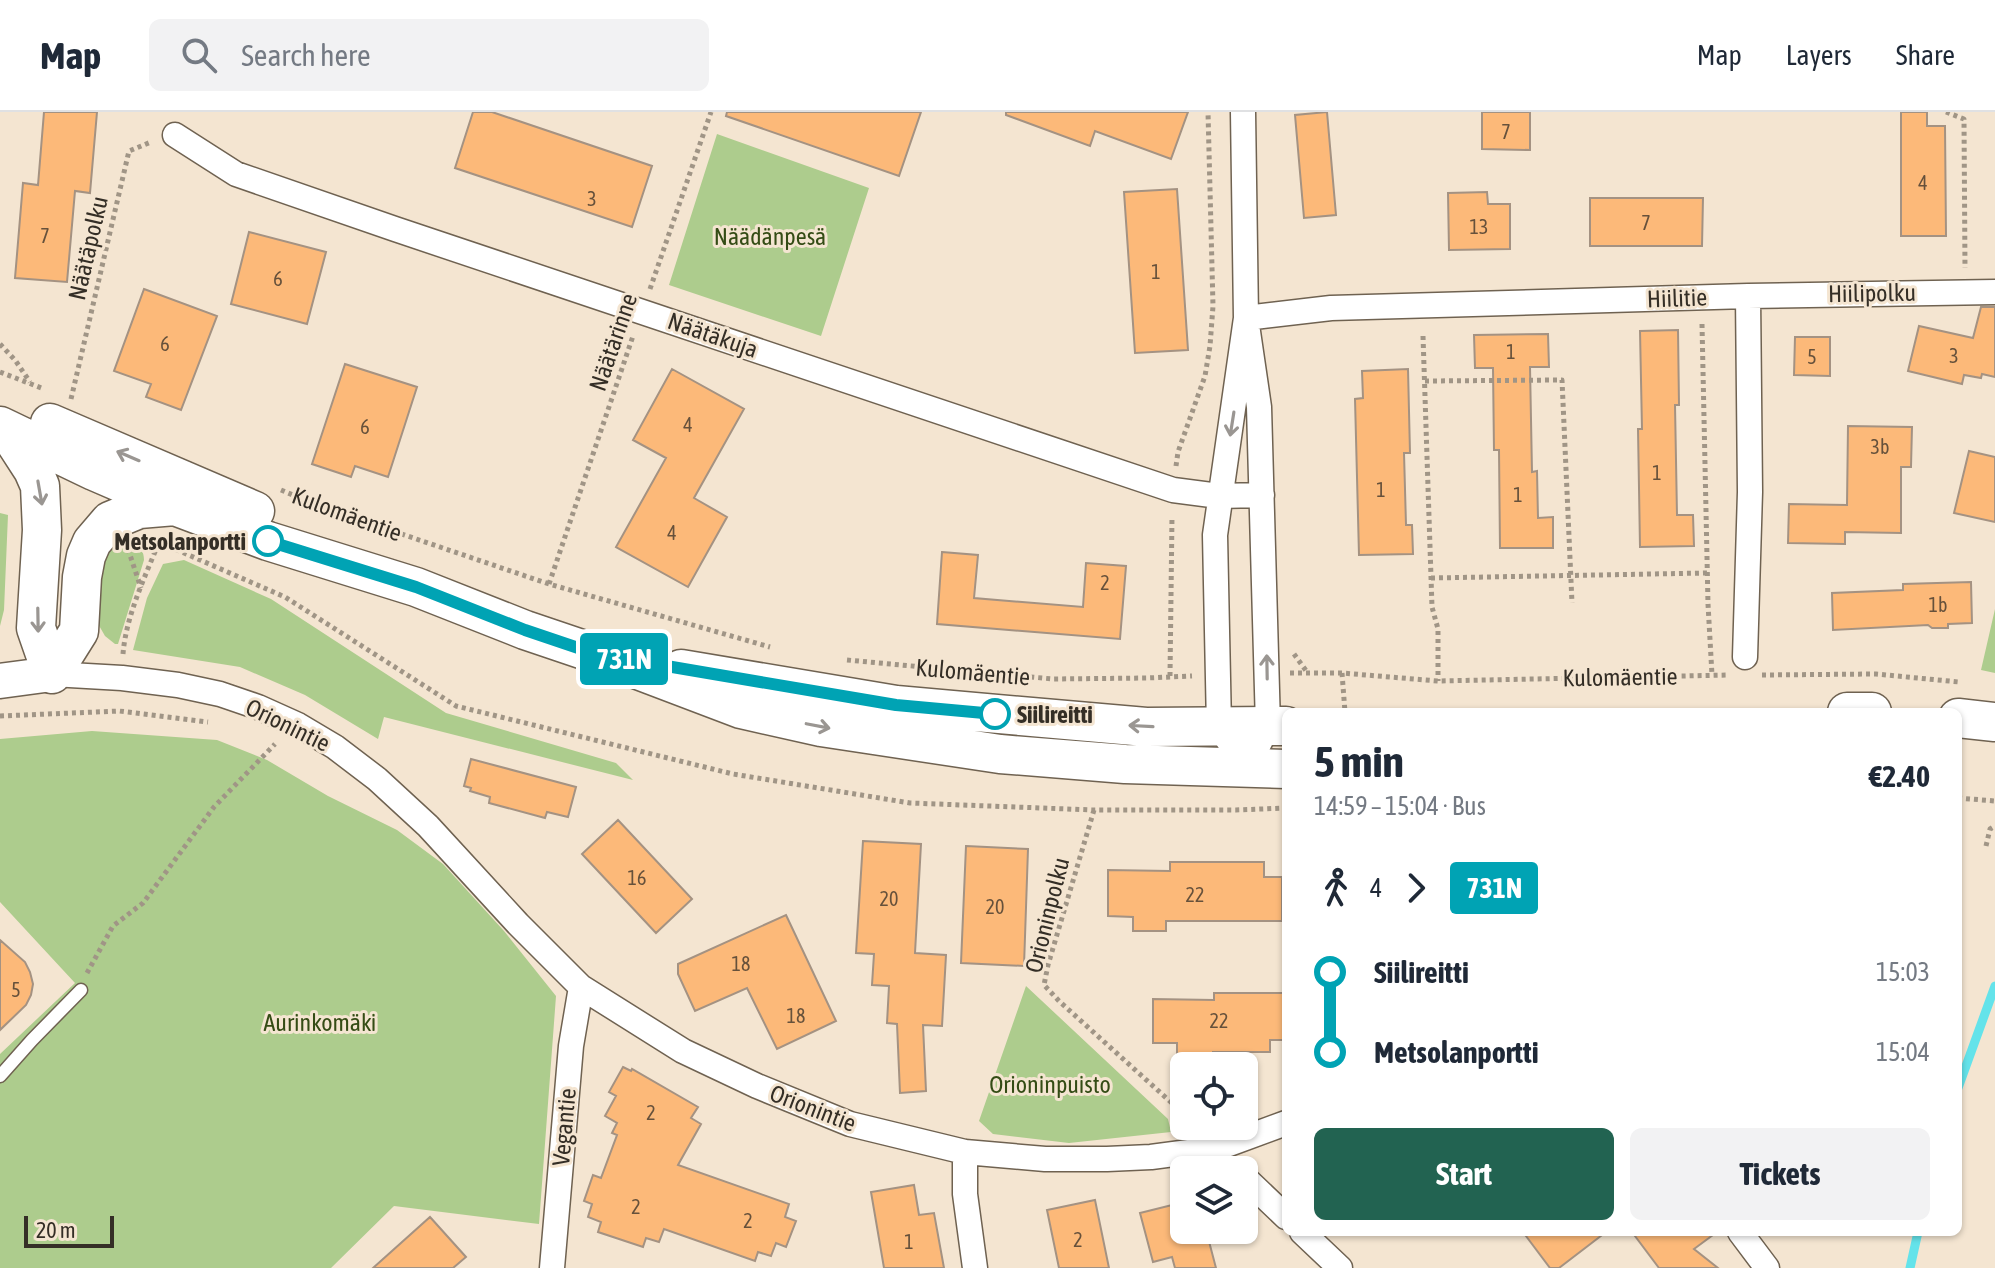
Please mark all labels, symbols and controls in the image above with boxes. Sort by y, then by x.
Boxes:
search box [149,19,709,91]
icon: search [177,33,221,77]
text: Map [40,34,101,77]
text: Search here [241,38,371,72]
text: Map [1697,39,1742,71]
text: Layers [1786,39,1852,71]
text: Share [1896,39,1955,71]
house number: 7 [1501,120,1511,143]
house number: 4 [1918,171,1928,194]
house number: 3 [587,187,597,210]
street label: Näätäpolku [63,193,113,303]
house number: 7 [1641,211,1651,234]
house number: 13 [1470,215,1488,238]
park label: Näädänpesä [714,223,826,250]
house number: 7 [40,224,50,247]
house number: 1 [1151,260,1161,283]
house number: 6 [273,267,283,290]
street label: Hiilipolku [1828,279,1916,307]
street label: Hiilitie [1646,283,1708,313]
street label: Näätärinne [584,290,642,394]
street label: Näätäkuja [664,307,762,363]
house number: 6 [160,332,170,355]
house number: 1 [1506,340,1516,363]
house number: 3 [1949,344,1959,367]
house number: 5 [1807,345,1817,368]
one-way arrow [1224,410,1239,436]
house number: 4 [683,413,693,436]
house number: 6 [360,415,370,438]
house number: 3b [1871,435,1889,458]
one-way arrow [116,448,141,462]
house number: 1 [1652,461,1662,484]
house number: 1 [1376,478,1386,501]
one-way arrow [33,479,48,505]
street label: Kulomäentie [288,482,406,546]
house number: 1 [1513,483,1523,506]
house number: 4 [667,521,677,544]
marker: Metsolanportti [253,526,283,556]
place label: Metsolanportti [114,528,246,555]
house number: 2 [1100,571,1110,594]
house number: 1b [1929,593,1947,616]
one-way arrow [31,607,46,633]
line badge: 731N [568,633,680,685]
text: 731N [596,643,652,675]
street label: Kulomäentie [915,654,1031,690]
one-way arrow [1259,654,1275,681]
street label: Kulomäentie [1562,663,1678,691]
street label: Orionintie [242,693,334,757]
marker: Siilireitti [980,699,1010,729]
place label: Siilireitti [1017,701,1093,728]
one-way arrow [1128,718,1155,733]
one-way arrow [804,719,830,734]
text: 5 min [1314,736,1404,786]
text: €2.40 [1869,759,1930,793]
text: 14:59 – 15:04 · Bus [1314,791,1486,821]
street label: Orioninpolku [1020,855,1074,975]
house number: 16 [628,866,646,889]
icon: walk [1314,866,1358,910]
icon: forward [1394,866,1438,910]
text: 731N [1466,872,1522,904]
text: 4 [1370,873,1382,903]
house number: 22 [1186,883,1204,906]
house number: 20 [880,887,898,910]
house number: 20 [986,895,1004,918]
house number: 18 [732,952,750,975]
text: Siilireitti [1374,955,1469,989]
text: 15:03 [1876,957,1930,987]
house number: 5 [11,978,21,1001]
house number: 18 [787,1004,805,1027]
park label: Aurinkomäki [264,1009,376,1036]
house number: 22 [1210,1009,1228,1032]
text: Metsolanportti [1374,1035,1539,1069]
text: 15:04 [1876,1037,1930,1067]
map controls [1170,1052,1258,1244]
button: locate [1170,1052,1258,1140]
park label: Orioninpuisto [989,1071,1111,1098]
street label: Orionintie [766,1079,860,1137]
street label: Vegantie [547,1087,581,1167]
house number: 2 [646,1101,656,1124]
button: Start [1314,1128,1614,1220]
button: Tickets [1630,1128,1930,1220]
button: layers [1170,1156,1258,1244]
house number: 2 [631,1195,641,1218]
house number: 2 [743,1209,753,1232]
scale bar [24,1212,114,1248]
text: 20 m [36,1217,76,1243]
house number: 2 [1073,1228,1083,1251]
house number: 1 [904,1230,914,1253]

